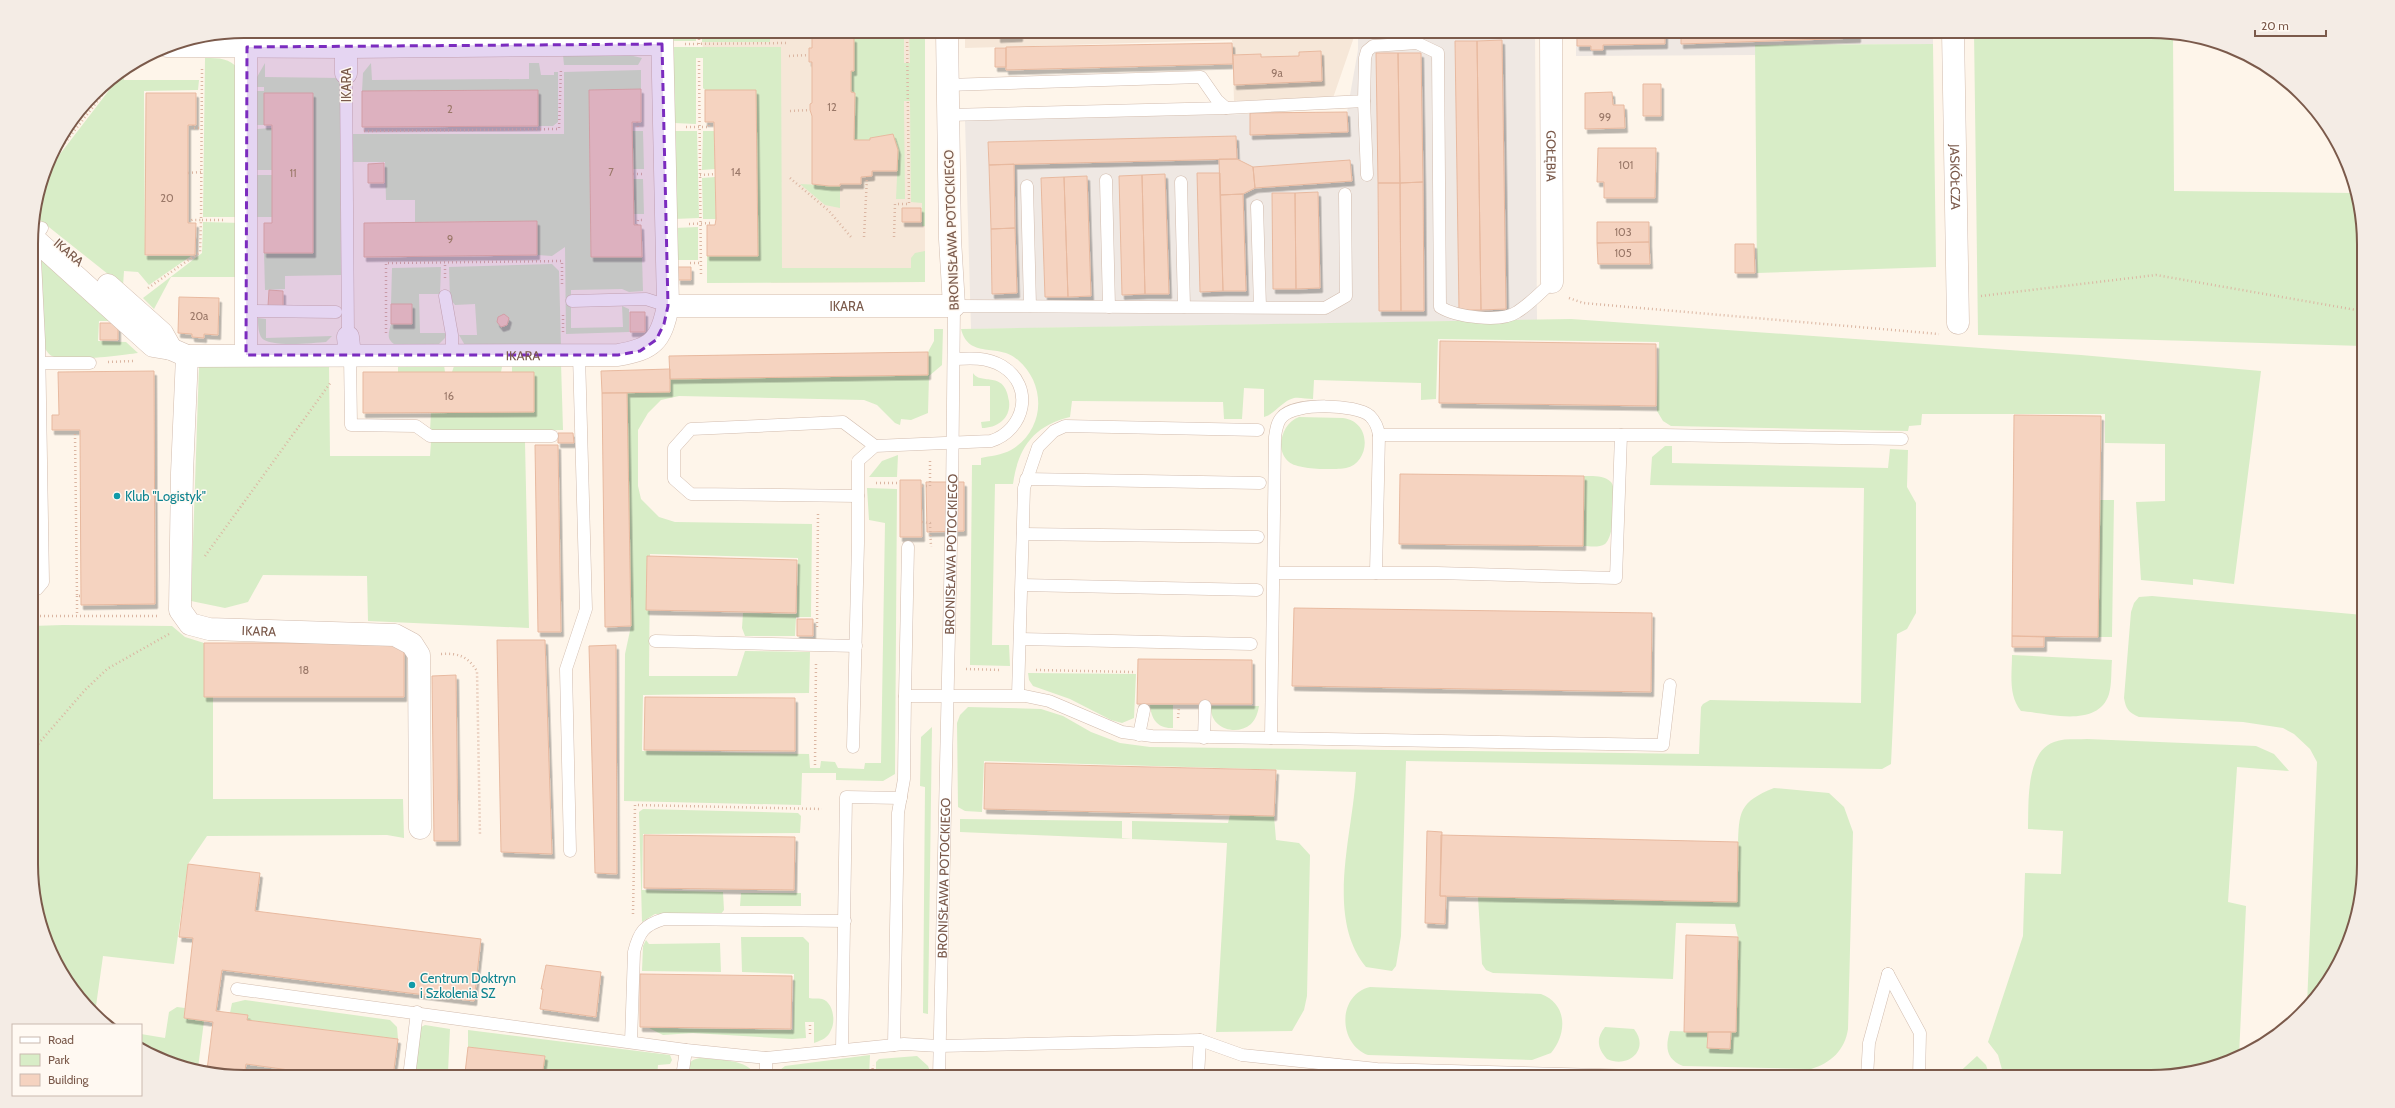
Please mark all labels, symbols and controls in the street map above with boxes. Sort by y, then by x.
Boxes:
scale bar [2255,12,2326,38]
text: 20 m [2261,18,2289,33]
house number: 9a [1271,66,1283,80]
street label: IKARA [338,68,354,102]
house number: 12 [827,100,837,114]
house number: 2 [447,102,453,116]
house number: 99 [1599,110,1611,124]
street label: GOŁĘBIA [1543,130,1560,182]
street label: JASKÓŁCZA [1947,143,1964,210]
street label: BRONISŁAWA POTOCKIEGO [940,149,962,311]
house number: 101 [1619,158,1633,172]
house number: 7 [608,165,614,179]
house number: 14 [731,165,742,179]
house number: 11 [289,166,297,180]
house number: 20 [160,191,174,205]
house number: 103 [1614,225,1632,239]
house number: 9 [447,232,453,246]
street label: IKARA [51,235,87,269]
house number: 105 [1614,246,1632,260]
street label: IKARA [829,298,864,314]
house number: 20a [190,309,209,323]
street label: IKARA [506,347,540,363]
house number: 16 [444,389,454,403]
street label: BRONISŁAWA POTOCKIEGO [941,474,960,635]
place label: Klub "Logistyk" [125,488,206,504]
marker: Klub "Logistyk" [112,491,122,501]
street label: IKARA [241,622,277,639]
house number: 18 [299,663,309,677]
street label: BRONISŁAWA POTOCKIEGO [934,797,953,959]
place label: Centrum Doktryn i Szkolenia SZ [420,970,516,1001]
marker: Centrum Doktryn i Szkolenia SZ [407,980,417,990]
legend [12,1024,142,1096]
text: Road [48,1032,74,1047]
text: Park [48,1052,70,1067]
text: Building [48,1072,90,1087]

